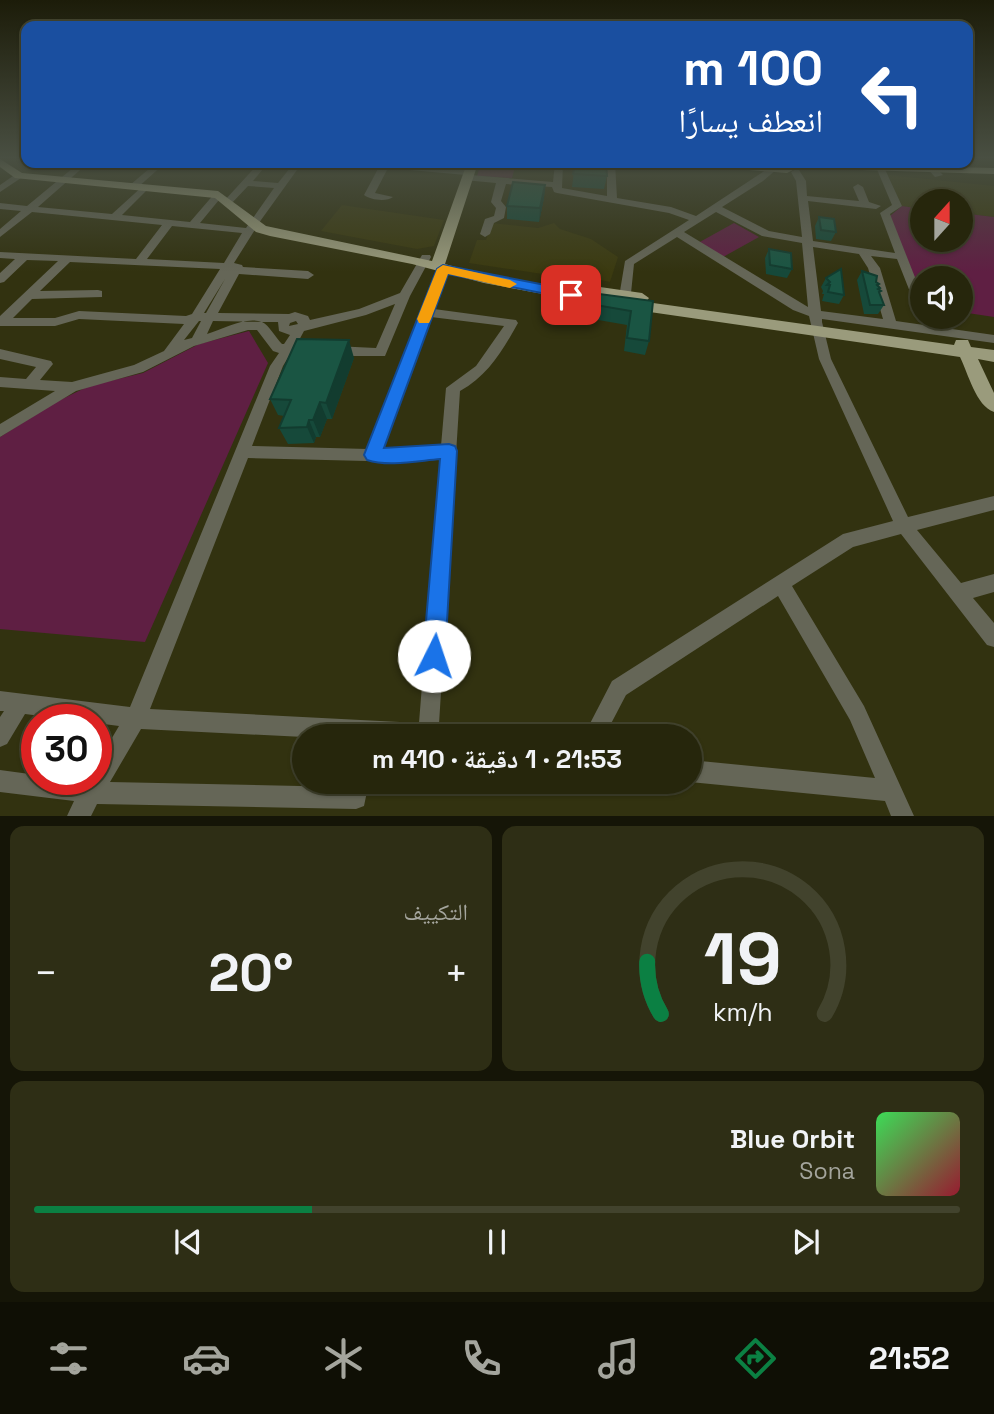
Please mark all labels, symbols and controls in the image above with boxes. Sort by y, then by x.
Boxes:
text: 100 m [683,37,823,99]
icon: left [847,49,938,140]
text: انعطف يسارًا [679,101,823,141]
north arrow [910,189,973,252]
map controls [910,189,973,329]
pin [541,265,601,325]
button: sound [910,266,973,329]
icon: arrive [552,276,590,314]
position arrow [397,619,471,693]
speed limit sign: 30 [21,704,112,795]
text: 21:53 · 1 دقيقة · 410 m [372,742,622,776]
text: التكييف [403,897,468,927]
text: 19 [704,913,782,1006]
text: 20° [208,940,294,1006]
text: − [34,949,58,997]
text: + [444,949,468,997]
text: km/h [713,996,773,1028]
text: Blue Orbit [730,1122,855,1156]
text: Sona [799,1156,855,1186]
icon: previous [169,1223,207,1261]
icon: pause [478,1223,516,1261]
icon: next [787,1223,825,1261]
icon: filters [44,1334,93,1383]
icon: car [182,1334,231,1383]
icon: climate [319,1334,368,1383]
icon: phone [457,1334,506,1383]
icon: music [594,1334,643,1383]
icon: directions [731,1334,780,1383]
text: 21:52 [869,1338,950,1378]

